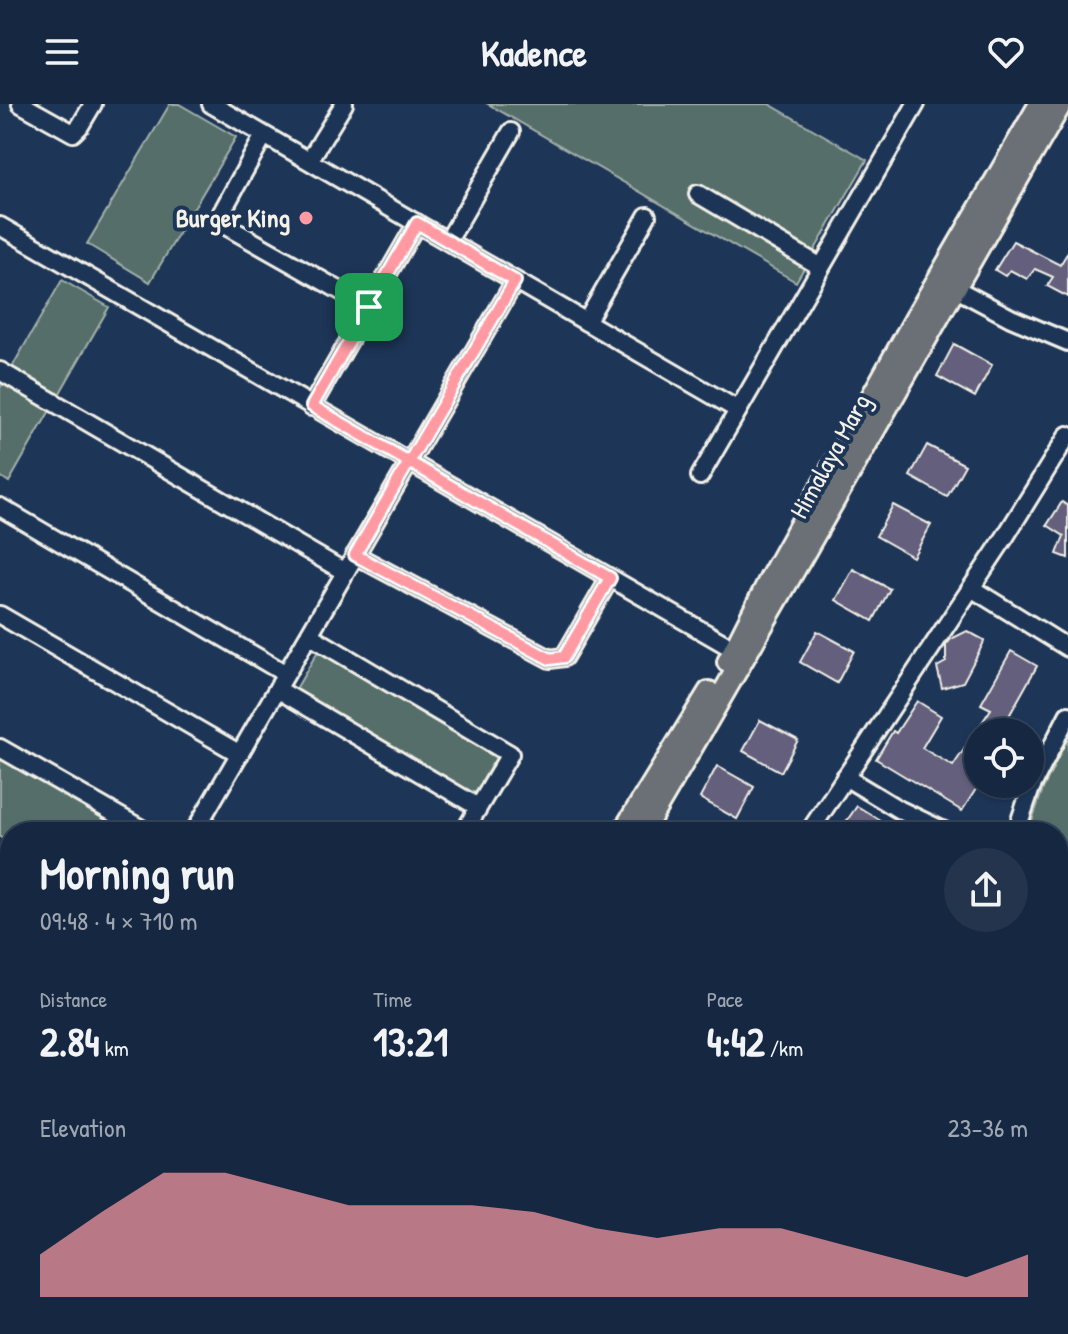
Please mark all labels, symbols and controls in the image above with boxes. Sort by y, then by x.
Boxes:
text: Kadence [481,28,587,77]
icon: menu [40,30,84,74]
icon: heart [984,30,1028,74]
place label: Burger King [176,200,290,236]
marker: Burger King [297,209,315,227]
pin [335,273,403,341]
icon: arrive [347,285,391,329]
street label: Himalaya Marg [781,387,878,524]
map controls [964,718,1044,798]
button: locate [964,718,1044,798]
text: Morning run [40,843,235,903]
button: share [944,848,1028,932]
text: 09:48 · 4 × 710 m [40,903,197,938]
text: Distance [40,984,107,1014]
text: Time [373,984,412,1014]
text: Pace [707,984,743,1014]
text: 2.84 [40,1014,100,1068]
text: 13:21 [373,1014,448,1068]
text: 4:42 [707,1014,765,1068]
text: km [100,1033,129,1063]
text: /km [765,1033,803,1063]
text: Elevation [40,1110,126,1145]
text: 23–36 m [948,1110,1028,1145]

